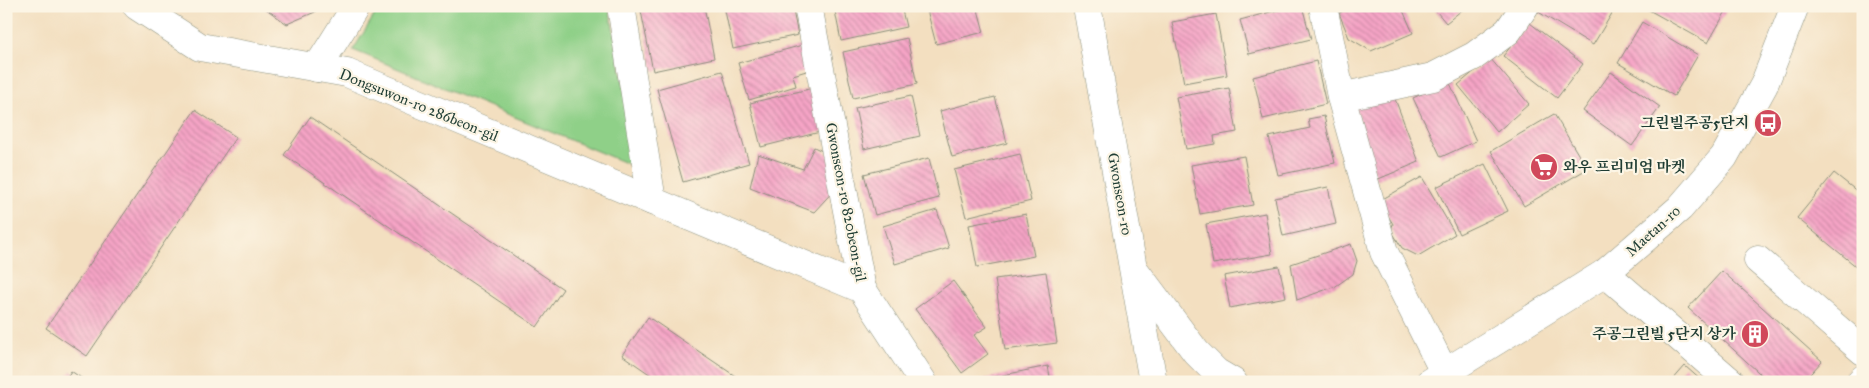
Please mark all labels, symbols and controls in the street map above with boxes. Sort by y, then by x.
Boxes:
street label: Dongsuwon-ro 286beon-gil [337,65,502,146]
bus stop icon: 그린빌주공5단지 [1753,108,1783,138]
place label: 그린빌주공5단지 [1641,114,1749,132]
street label: Gwonseon-ro 820beon-gil [822,121,870,284]
street label: Gwonseon-ro [1104,151,1136,237]
supermarket icon: 와우 프리미엄 마켓 [1529,152,1559,182]
place label: 와우 프리미엄 마켓 [1563,158,1685,176]
street label: Maetan-ro [1622,202,1684,260]
building icon: 주공그린빌 5단지 상가 [1740,319,1770,349]
place label: 주공그린빌 5단지 상가 [1592,325,1737,343]

